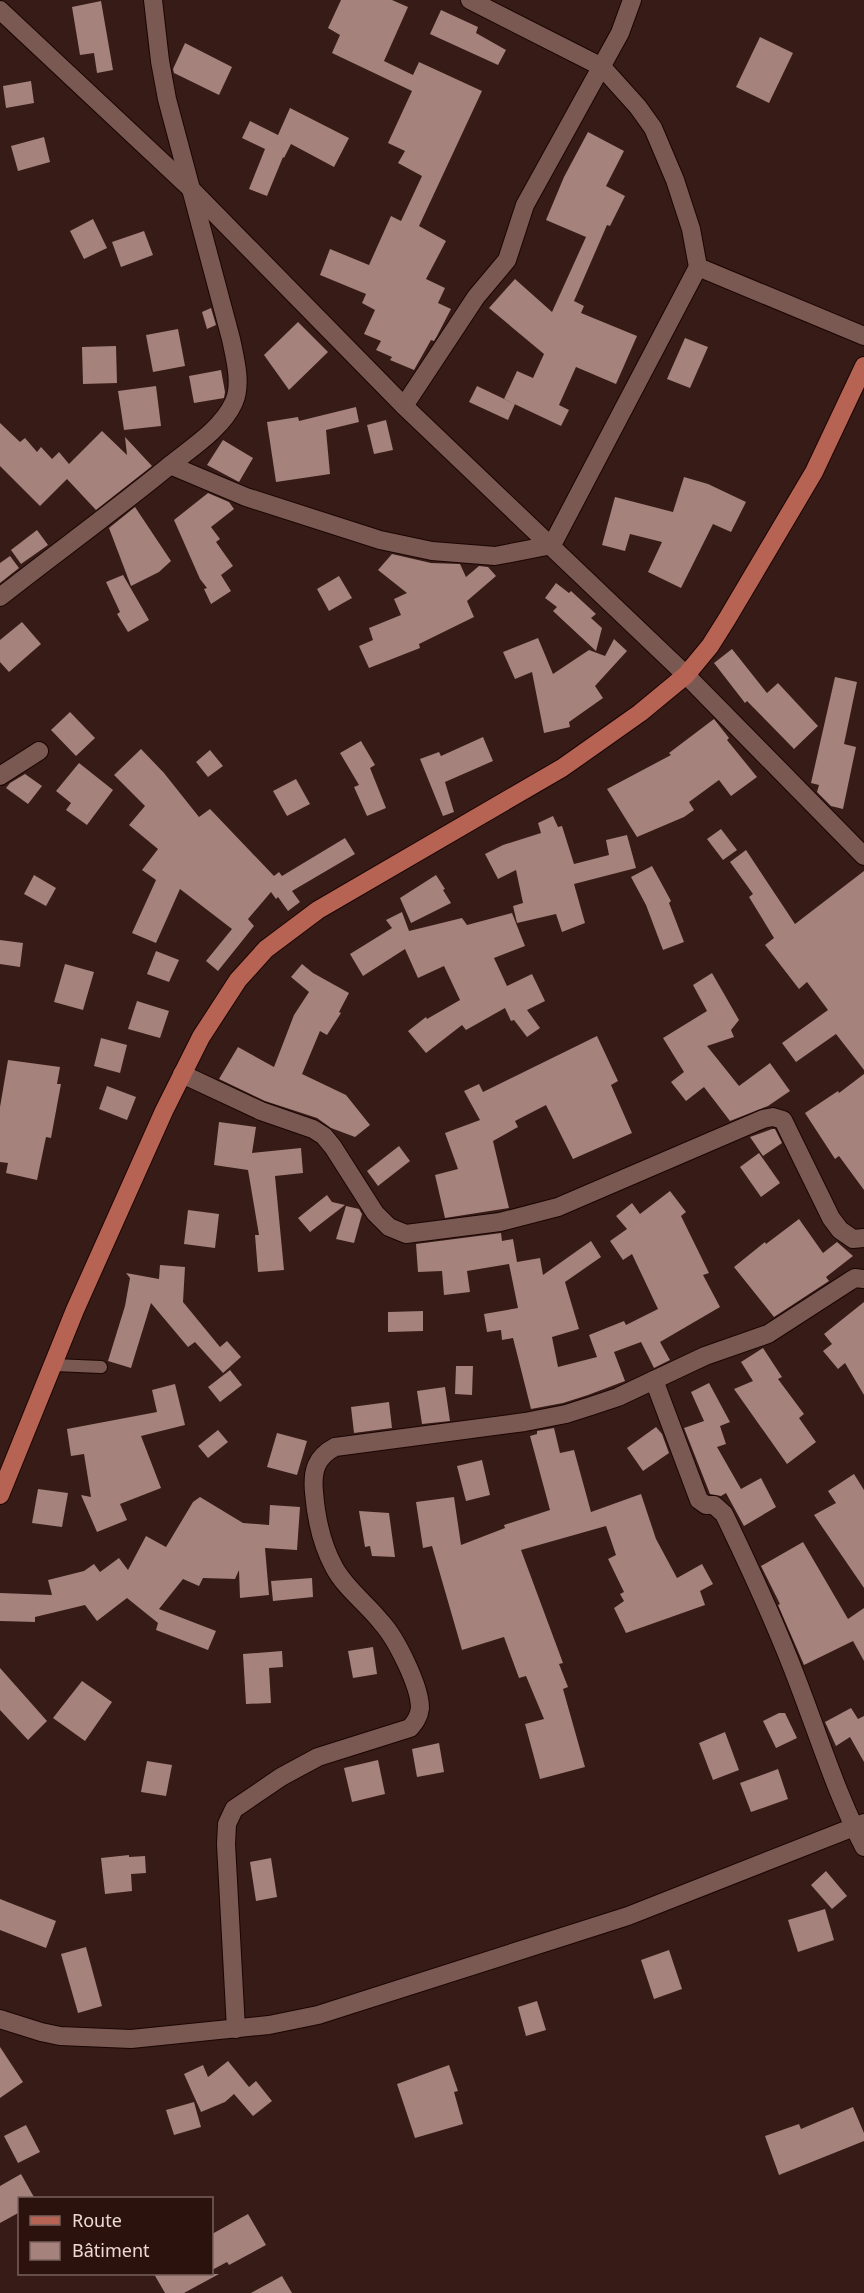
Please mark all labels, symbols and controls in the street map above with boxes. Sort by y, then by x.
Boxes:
legend [18,2197,213,2275]
text: Route [72,2208,122,2232]
text: Bâtiment [72,2238,150,2262]

